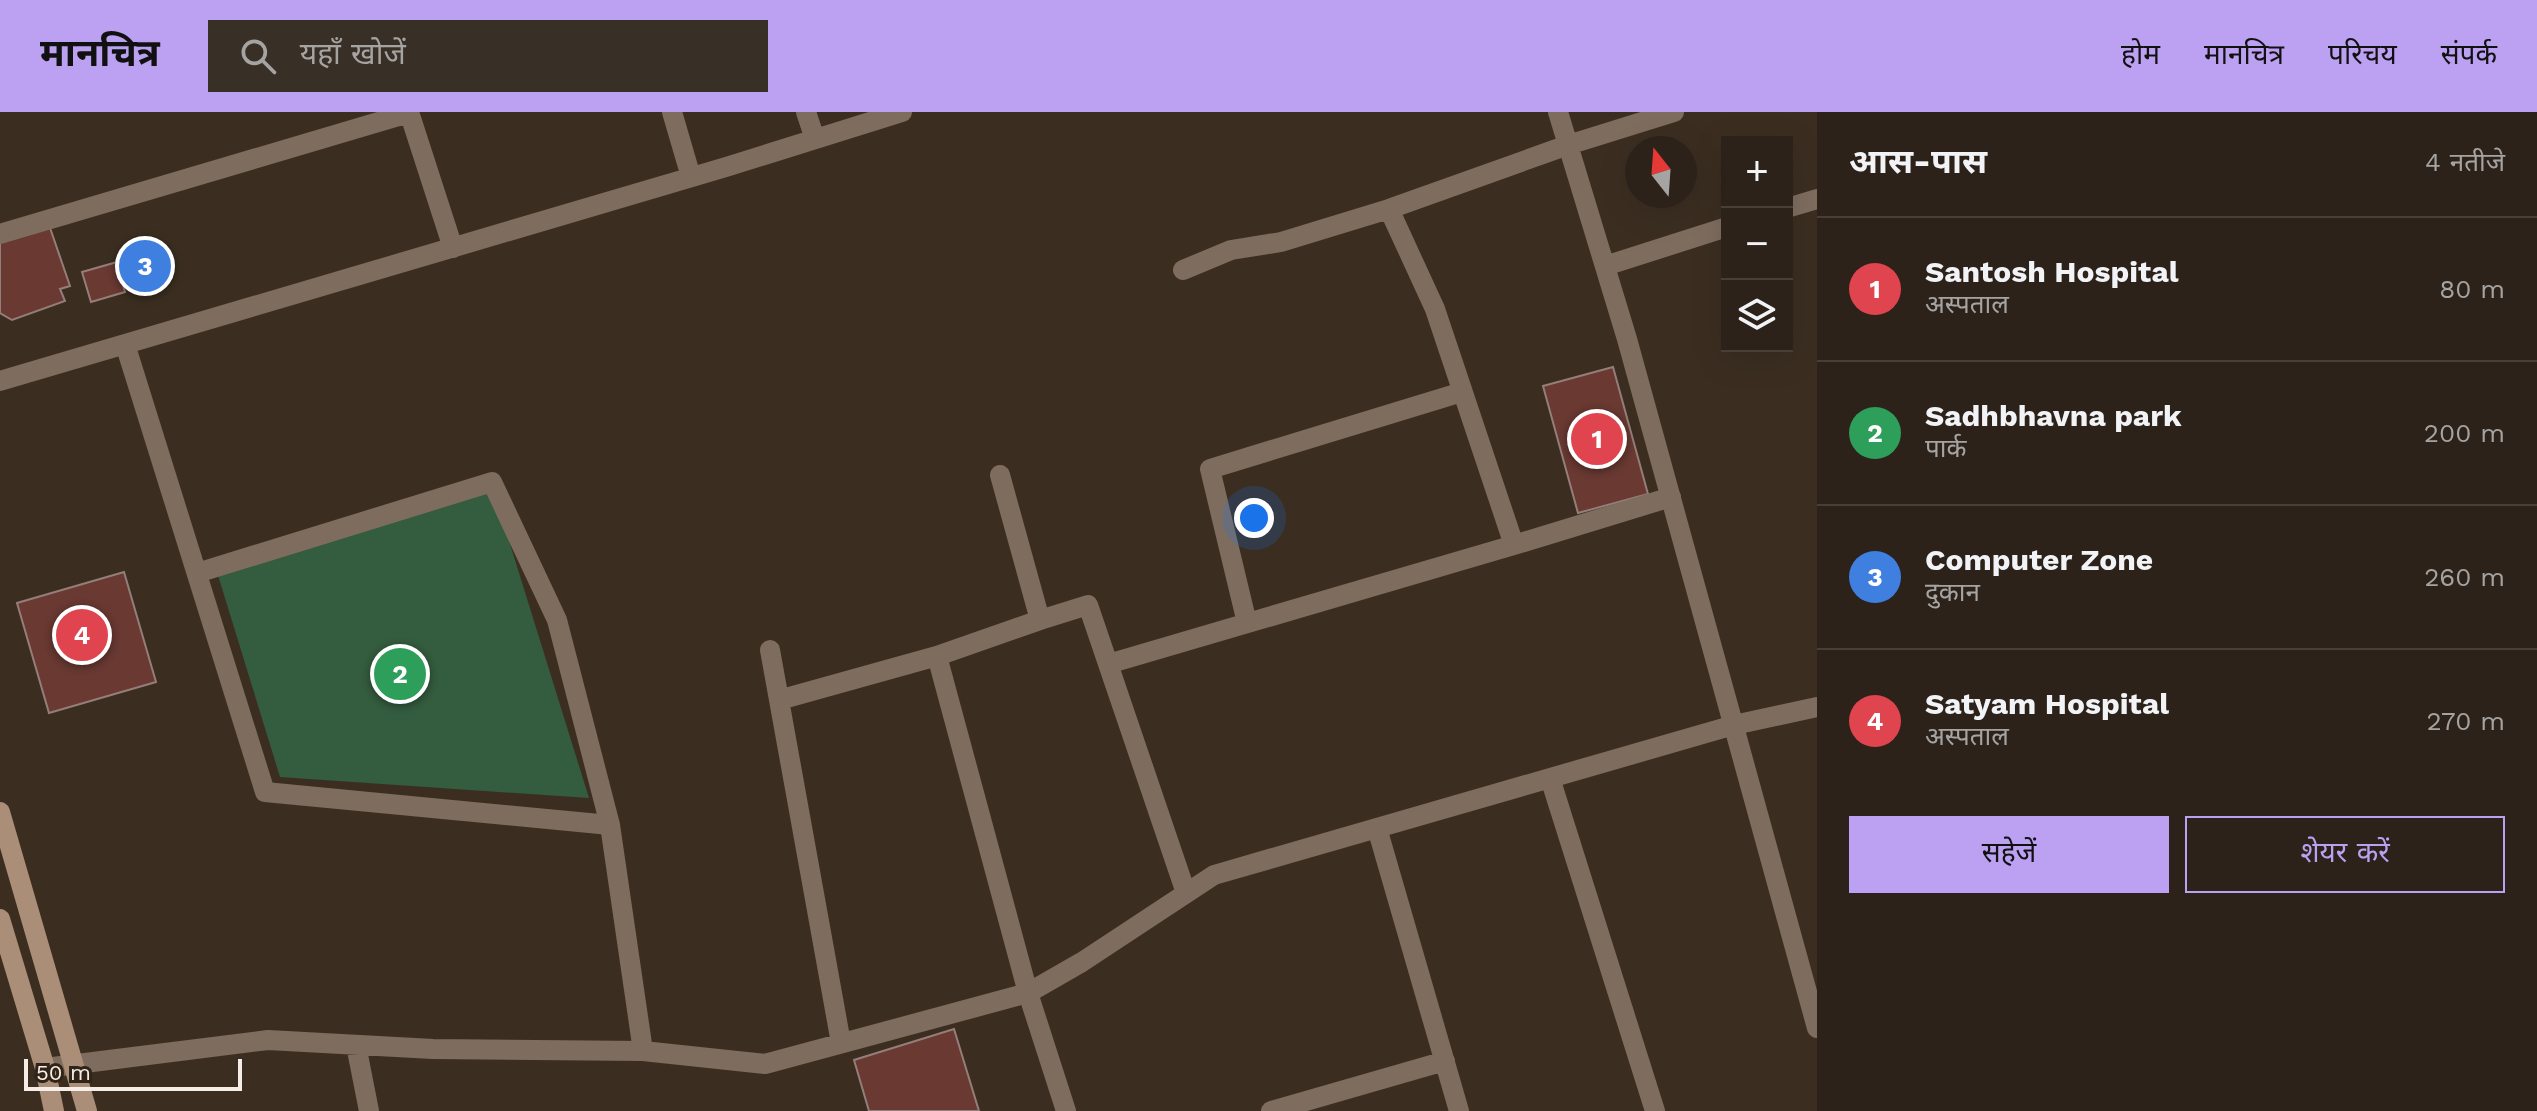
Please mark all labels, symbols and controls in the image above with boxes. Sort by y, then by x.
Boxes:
search box [208,20,768,92]
text: मानचित्र [40,31,160,75]
icon: search [236,34,280,78]
text: यहाँ खोजें [300,36,406,71]
text: होम [2121,38,2160,71]
text: मानचित्र [2204,38,2284,71]
text: परिचय [2328,38,2397,71]
text: संपर्क [2441,38,2497,71]
north arrow [1625,136,1697,208]
map controls [1721,136,1793,352]
button: + [1721,136,1793,208]
text: आस-पास [1849,141,1987,181]
text: 4 नतीजे [2425,147,2505,177]
button: − [1721,208,1793,280]
pin: 3 [119,236,171,296]
text: Santosh Hospital [1925,254,2179,289]
text: 1 [1869,274,1881,304]
text: 80 m [2439,274,2505,304]
button: layers [1721,280,1793,352]
text: अस्पताल [1925,289,2009,319]
text: Sadhbhavna park [1925,398,2182,433]
pin: 1 [1571,409,1623,469]
text: 2 [1867,418,1883,448]
text: 200 m [2424,418,2505,448]
text: पार्क [1925,433,1966,463]
your location [1234,498,1274,538]
text: Computer Zone [1925,542,2153,577]
text: 3 [1867,562,1883,592]
text: 260 m [2424,562,2505,592]
text: दुकान [1925,577,1980,607]
pin: 4 [56,605,108,665]
pin: 2 [374,644,426,704]
text: Satyam Hospital [1925,686,2169,721]
text: 4 [1867,706,1883,736]
text: 270 m [2426,706,2505,736]
text: अस्पताल [1925,721,2009,751]
button: सहेजें [1849,816,2169,893]
button: शेयर करें [2185,816,2505,893]
scale bar [24,1055,242,1091]
text: 50 m [36,1060,91,1085]

